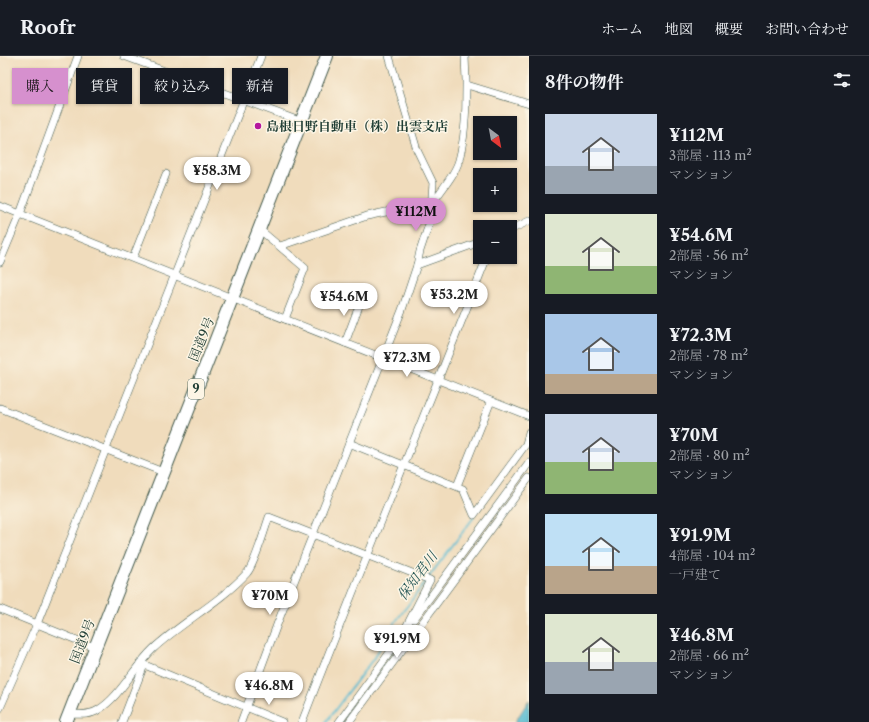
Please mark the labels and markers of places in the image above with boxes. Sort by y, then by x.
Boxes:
place label: 島根日野自動車（株）出雲支店 [266,118,448,134]
marker: 島根日野自動車（株）出雲支店 [253,121,263,131]
pin: ¥58.3M [184,157,250,191]
pin: ¥112M [388,198,444,232]
pin: ¥53.2M [421,281,487,315]
pin: ¥54.6M [311,283,377,317]
pin: ¥72.3M [374,344,440,378]
pin: ¥70M [246,582,294,616]
pin: ¥91.9M [364,625,430,659]
pin: ¥46.8M [236,672,302,706]

